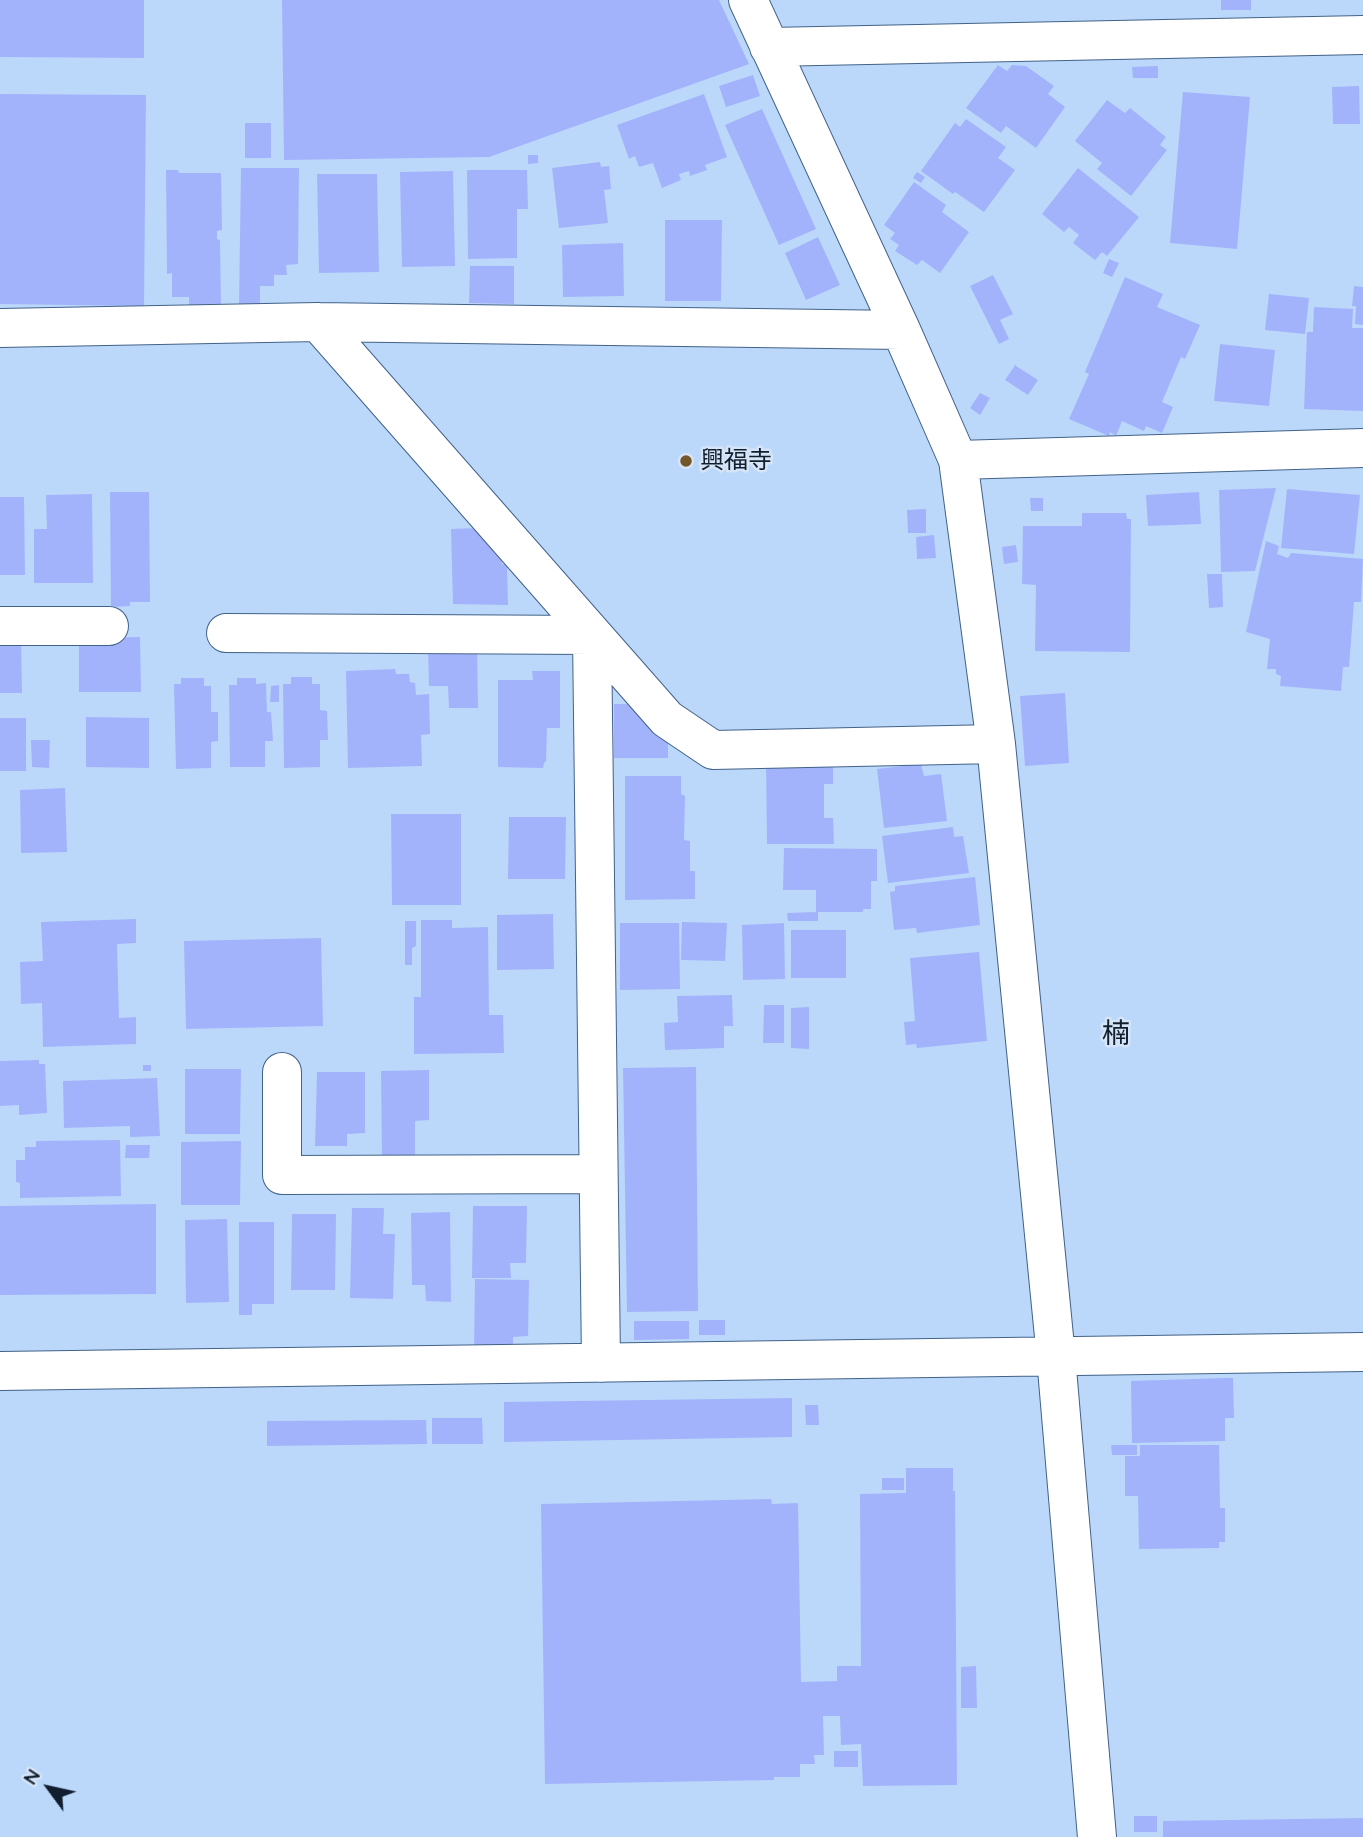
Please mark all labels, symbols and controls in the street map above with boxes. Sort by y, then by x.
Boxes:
place label: 興福寺 [700,447,772,475]
marker: 興福寺 [678,453,694,469]
district label: 楠 [1102,1018,1130,1052]
north arrow [14,1753,84,1823]
text: N [18,1764,45,1789]

